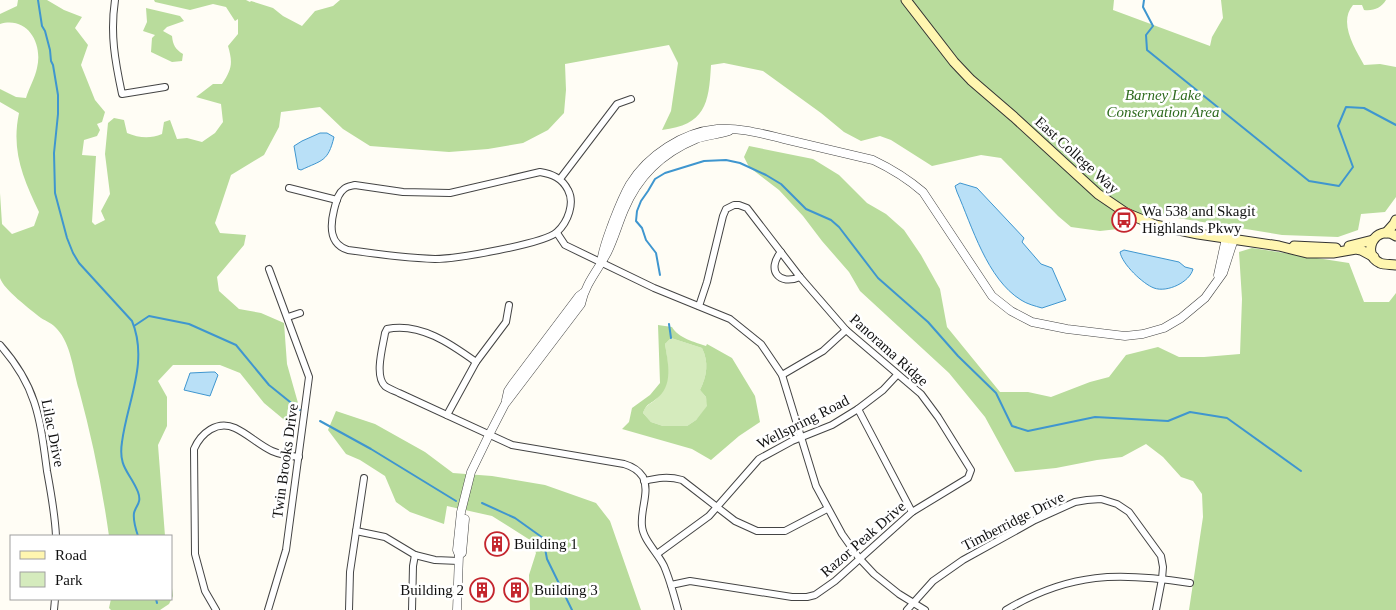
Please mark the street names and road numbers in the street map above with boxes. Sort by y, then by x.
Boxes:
street label: East College Way [1032,113,1122,197]
street label: Panorama Ridge [847,311,932,389]
street label: Wellspring Road [754,392,852,452]
street label: Lilac Drive [39,398,67,469]
street label: Twin Brooks Drive [269,402,301,519]
street label: Timberridge Drive [959,488,1067,554]
street label: Razor Peak Drive [818,498,909,580]

